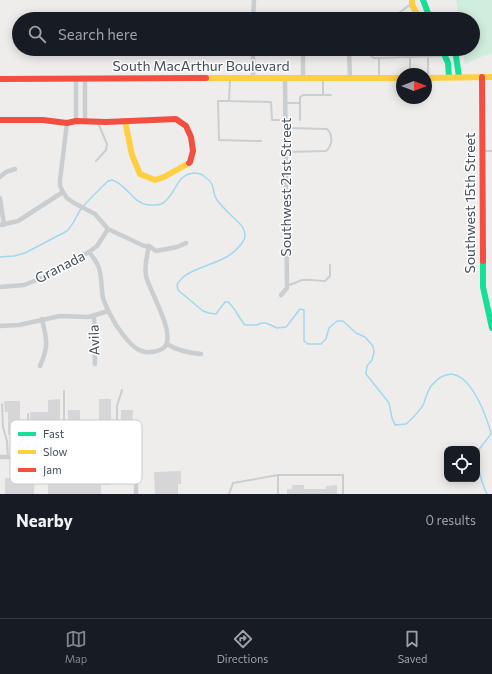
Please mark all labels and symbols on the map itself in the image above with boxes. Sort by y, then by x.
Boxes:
street label: South MacArthur Boulevard [112,57,290,74]
north arrow [396,68,432,104]
street label: Southwest 21st Street [277,117,294,257]
street label: Southwest 15th Street [461,132,478,274]
street label: Granada [32,247,88,286]
street label: Avila [84,324,103,356]
legend [10,420,142,484]
text: Fast [43,427,65,440]
text: Slow [43,445,68,458]
text: Jam [43,463,62,477]

